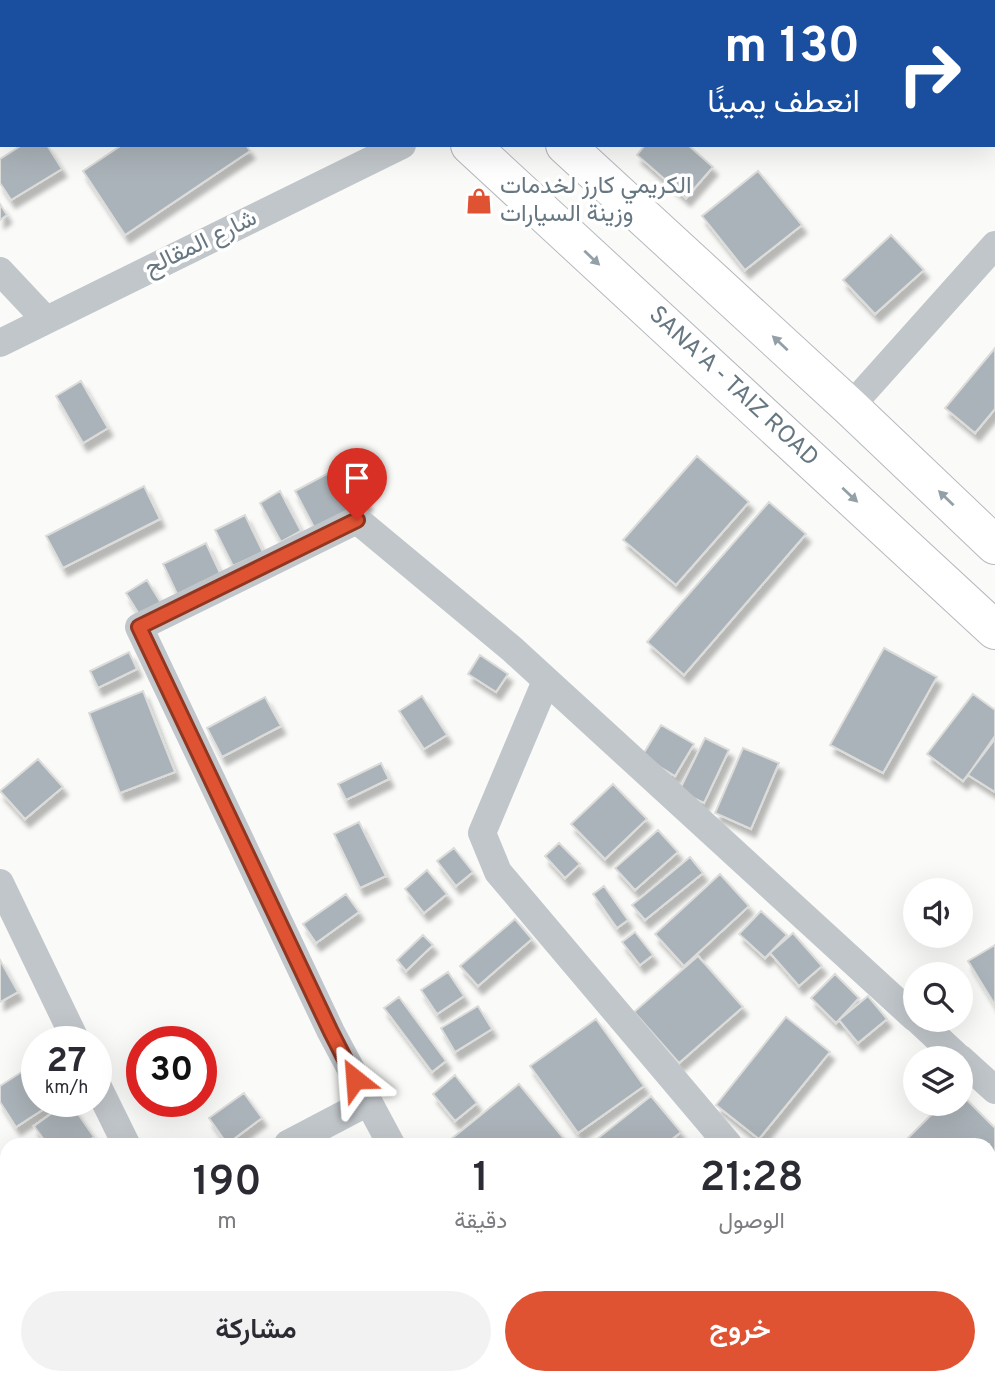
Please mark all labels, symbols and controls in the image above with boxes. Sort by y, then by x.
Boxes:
text: 130 m [724,18,860,80]
icon: right [884,28,975,119]
text: انعطف يمينًا [707,84,860,124]
place label: الكريمي كارز لخدمات وزينة السيارات [500,172,692,230]
shop icon: الكريمي كارز لخدمات وزينة السيارات [464,186,494,216]
street label: شارع المقالح [140,204,262,284]
one-way arrow [583,250,601,266]
street label: SANA'A - TAIZ ROAD [642,300,824,474]
one-way arrow [772,335,789,351]
pin [327,448,387,520]
icon: arrive [338,459,376,497]
one-way arrow [841,487,858,503]
one-way arrow [937,490,954,507]
map controls [903,878,973,1116]
button: sound [903,878,973,948]
button: search [903,962,973,1032]
speed limit sign: 30 [126,1026,217,1117]
text: 27 [47,1040,86,1084]
position arrow [318,1042,392,1116]
button: layers [903,1046,973,1116]
text: km/h [45,1077,88,1100]
text: 1 [473,1153,489,1206]
text: 21:28 [700,1153,804,1206]
text: 190 [192,1157,262,1210]
text: m [217,1208,237,1237]
text: دقيقة [454,1208,507,1237]
text: الوصول [718,1208,785,1237]
button: مشاركة [21,1291,491,1371]
button: خروج [505,1291,975,1371]

